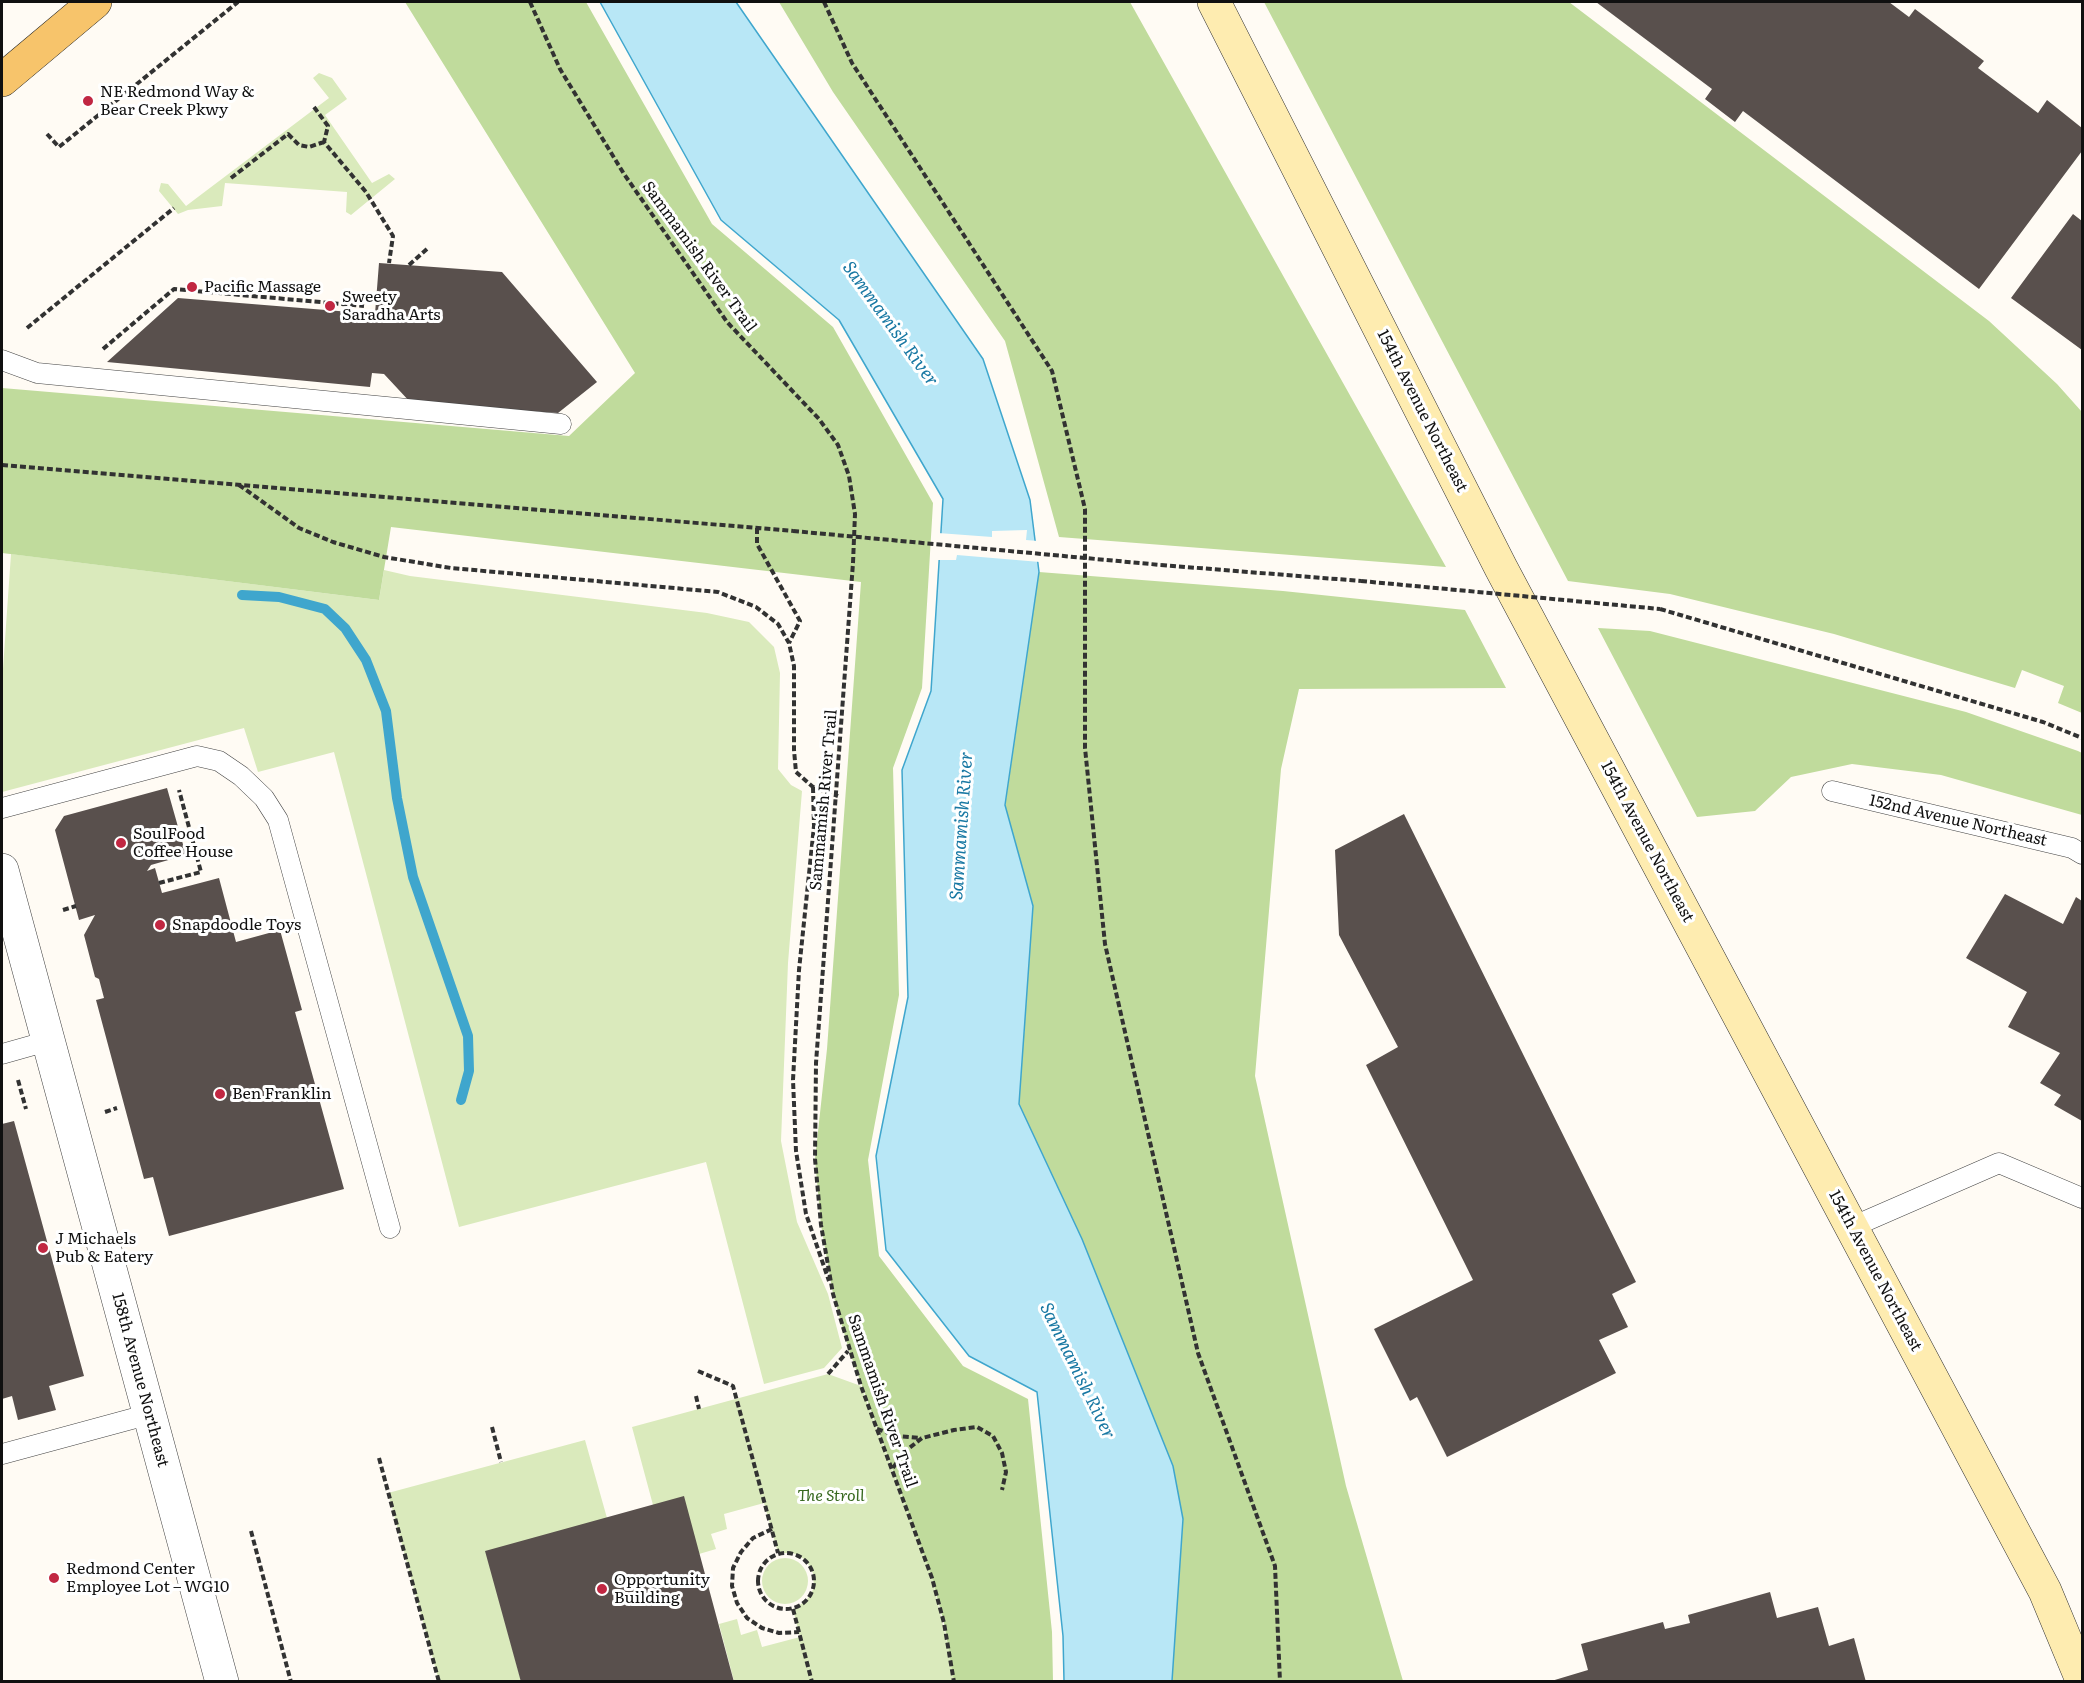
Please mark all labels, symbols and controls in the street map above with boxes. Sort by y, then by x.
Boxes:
place label: NE Redmond Way & Bear Creek Pkwy [100,82,254,120]
marker: NE Redmond Way & Bear Creek Pkwy [81,94,95,108]
street label: Sammamish River Trail [638,178,760,336]
water label: Sammamish River [838,257,942,391]
place label: Pacific Massage [204,277,321,297]
marker: Pacific Massage [185,280,199,294]
place label: Sweety Saradha Arts [342,287,441,325]
marker: Sweety Saradha Arts [323,299,337,313]
street label: 154th Avenue Northeast [1373,327,1471,495]
street label: Sammamish River Trail [807,709,841,891]
water label: Sammamish River [946,751,978,901]
street label: 154th Avenue Northeast [1596,758,1698,926]
street label: 152nd Avenue Northeast [1867,791,2049,851]
place label: SoulFood Coffee House [133,824,233,862]
marker: SoulFood Coffee House [114,836,128,850]
place label: Snapdoodle Toys [172,915,301,935]
marker: Snapdoodle Toys [153,918,167,932]
place label: Ben Franklin [232,1084,332,1104]
marker: Ben Franklin [213,1087,227,1101]
street label: 154th Avenue Northeast [1824,1187,1926,1355]
place label: J Michaels Pub & Eatery [55,1229,153,1267]
marker: J Michaels Pub & Eatery [36,1241,50,1255]
street label: 158th Avenue Northeast [107,1291,173,1469]
water label: Sammamish River [1035,1299,1119,1443]
street label: Sammamish River Trail [843,1312,921,1490]
park label: The Stroll [798,1486,864,1506]
place label: Redmond Center Employee Lot – WG10 [66,1559,229,1597]
place label: Opportunity Building [614,1570,710,1608]
marker: Redmond Center Employee Lot – WG10 [47,1571,61,1585]
marker: Opportunity Building [595,1582,609,1596]

